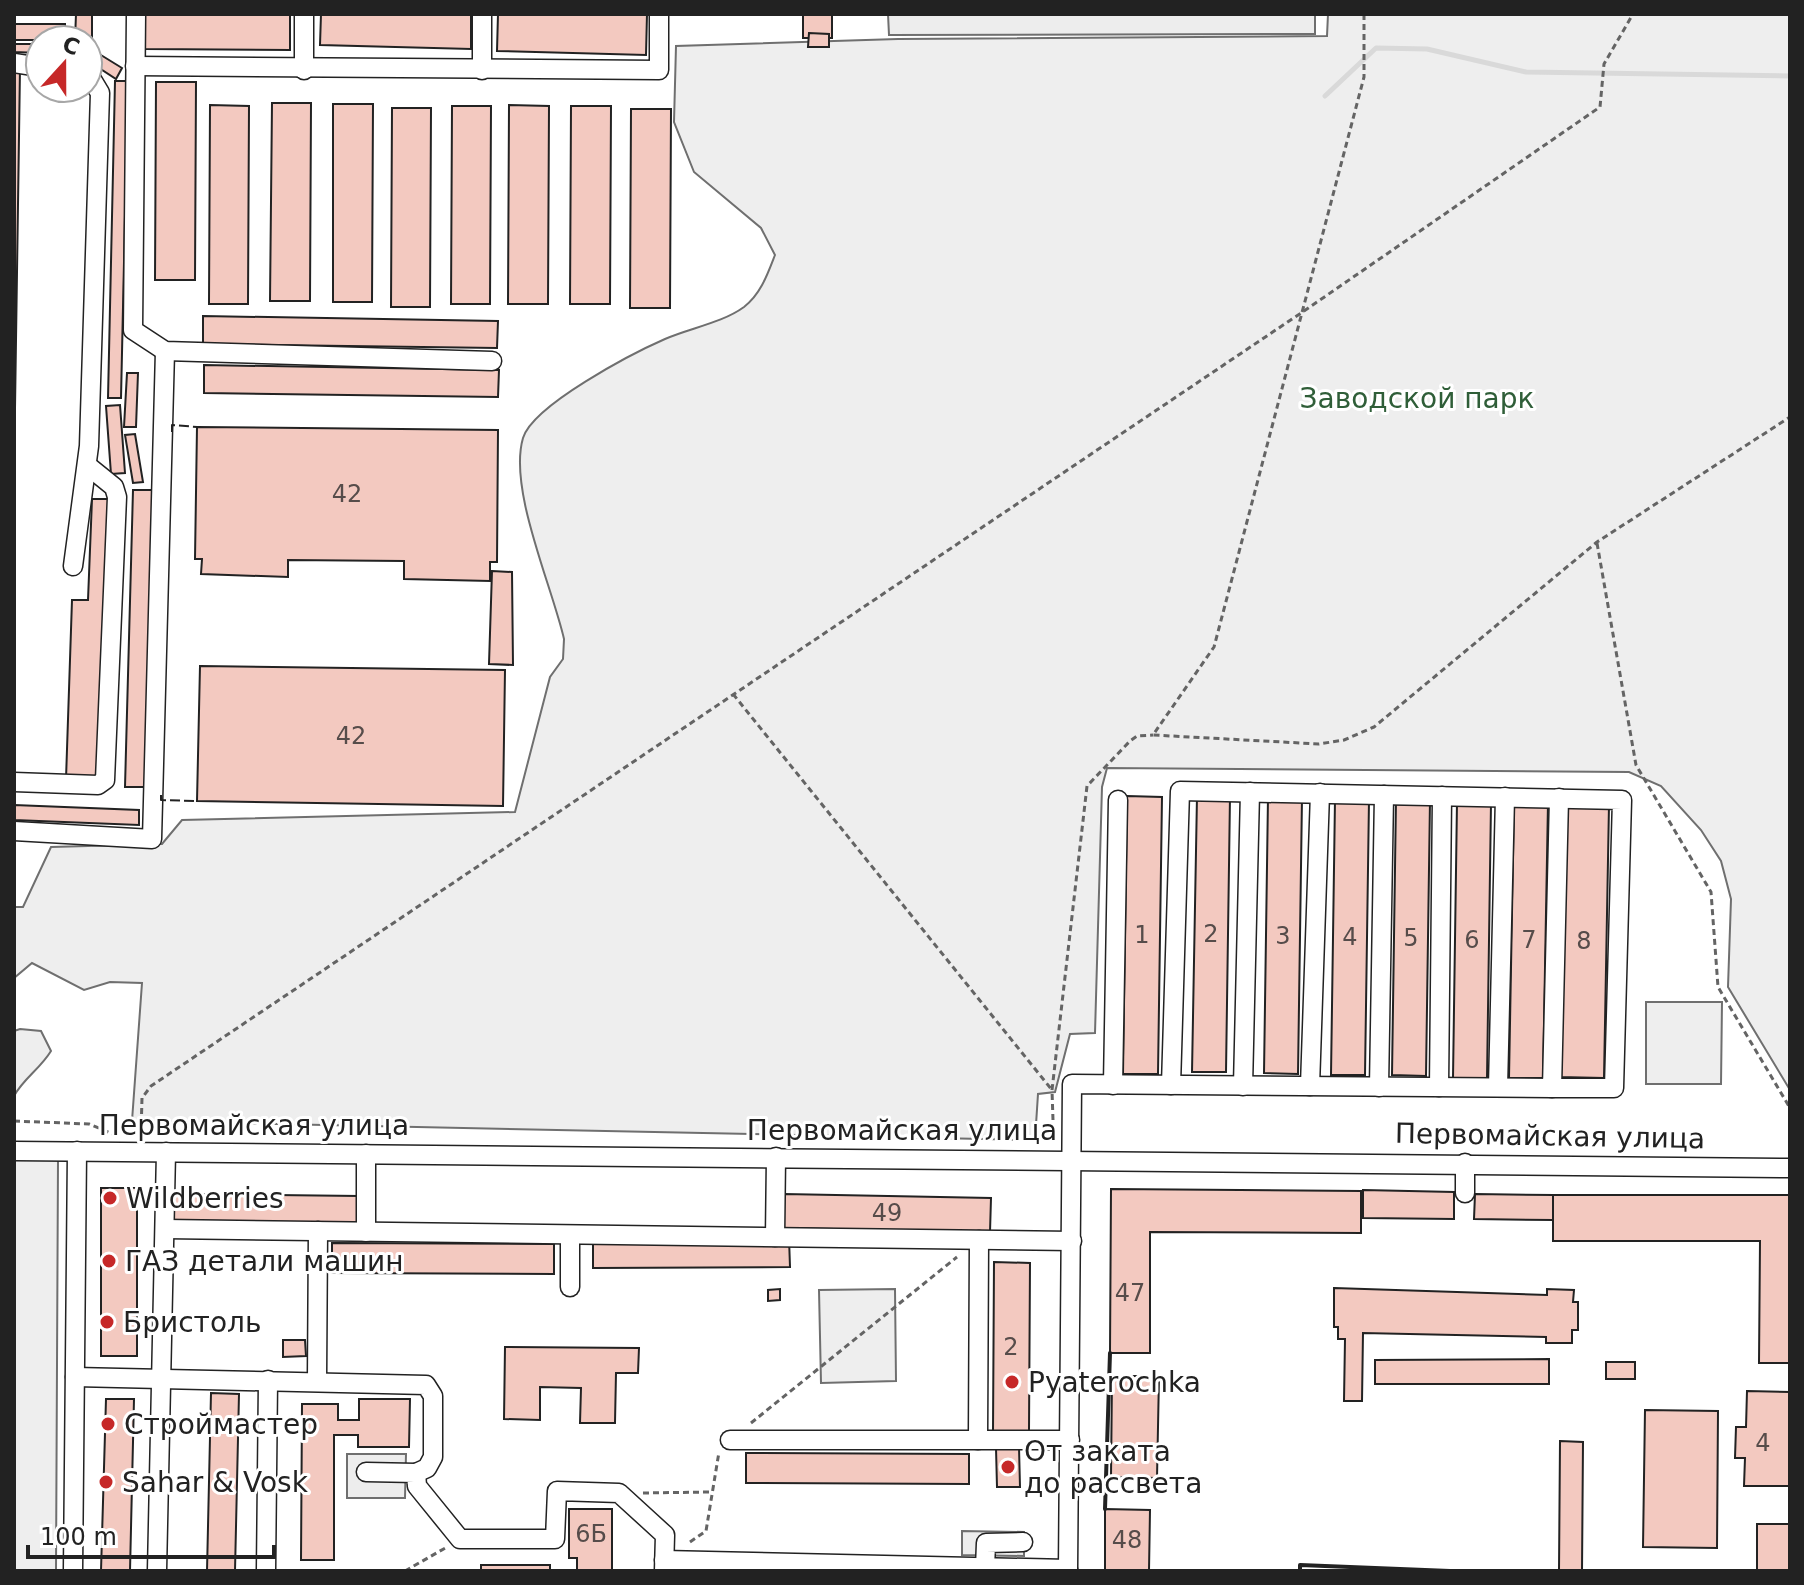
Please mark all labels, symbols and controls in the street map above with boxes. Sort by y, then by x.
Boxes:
north arrow [24,24,104,104]
text: С [59,31,83,60]
park label: Заводской парк [1300,382,1534,415]
house number: 42 [332,480,362,508]
house number: 42 [336,722,366,750]
house number: 2 [1203,920,1219,948]
house number: 1 [1134,921,1150,949]
house number: 3 [1275,922,1291,950]
house number: 4 [1342,923,1358,951]
house number: 5 [1403,924,1419,952]
house number: 6 [1464,926,1480,954]
house number: 7 [1521,926,1537,954]
house number: 8 [1576,927,1592,955]
street label: Первомайская улица [99,1109,409,1142]
street label: Первомайская улица [747,1114,1057,1147]
street label: Первомайская улица [1395,1117,1705,1155]
place label: Wildberries [126,1182,284,1215]
marker: Wildberries [101,1189,119,1207]
house number: 49 [872,1199,902,1227]
place label: ГАЗ детали машин [125,1245,404,1278]
marker: ГАЗ детали машин [100,1252,118,1270]
house number: 47 [1115,1279,1145,1307]
place label: Бристоль [123,1306,261,1339]
marker: Бристоль [98,1313,116,1331]
house number: 2 [1003,1333,1019,1361]
place label: Pyaterochka [1028,1366,1201,1399]
marker: Pyaterochka [1003,1373,1021,1391]
place label: Строймастер [124,1408,318,1441]
marker: Строймастер [99,1415,117,1433]
house number: 4 [1755,1429,1771,1457]
place label: От заката до рассвета [1024,1435,1202,1500]
marker: От заката до рассвета [999,1458,1017,1476]
place label: Sahar & Vosk [122,1466,309,1499]
marker: Sahar & Vosk [97,1473,115,1491]
scale bar [28,1509,274,1559]
house number: 6Б [575,1520,607,1548]
text: 100 m [40,1523,117,1551]
house number: 48 [1112,1526,1142,1554]

